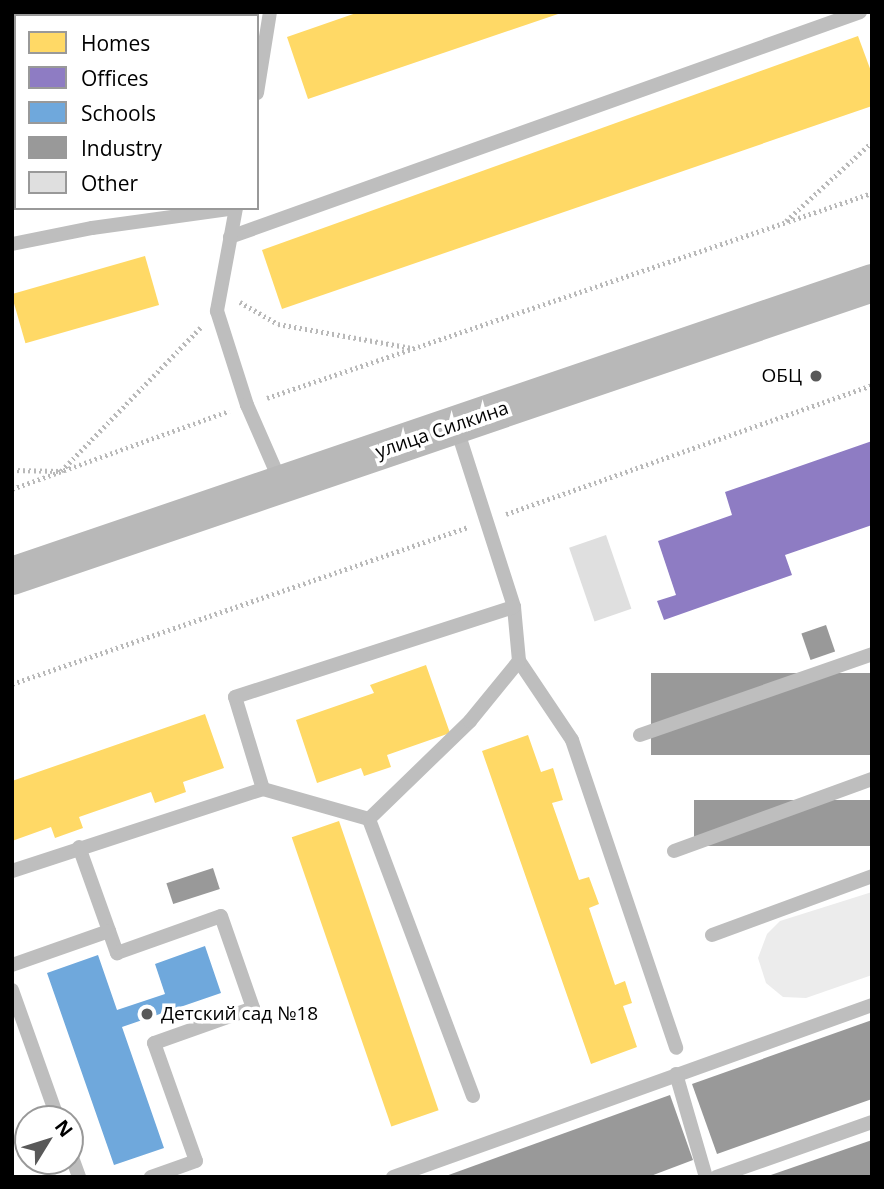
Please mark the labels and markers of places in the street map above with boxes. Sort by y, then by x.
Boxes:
place label: ОБЦ [762,365,802,387]
marker: ОБЦ [808,368,824,384]
place label: Детский сад №18 [161,1003,318,1025]
marker: Детский сад №18 [139,1006,155,1022]

